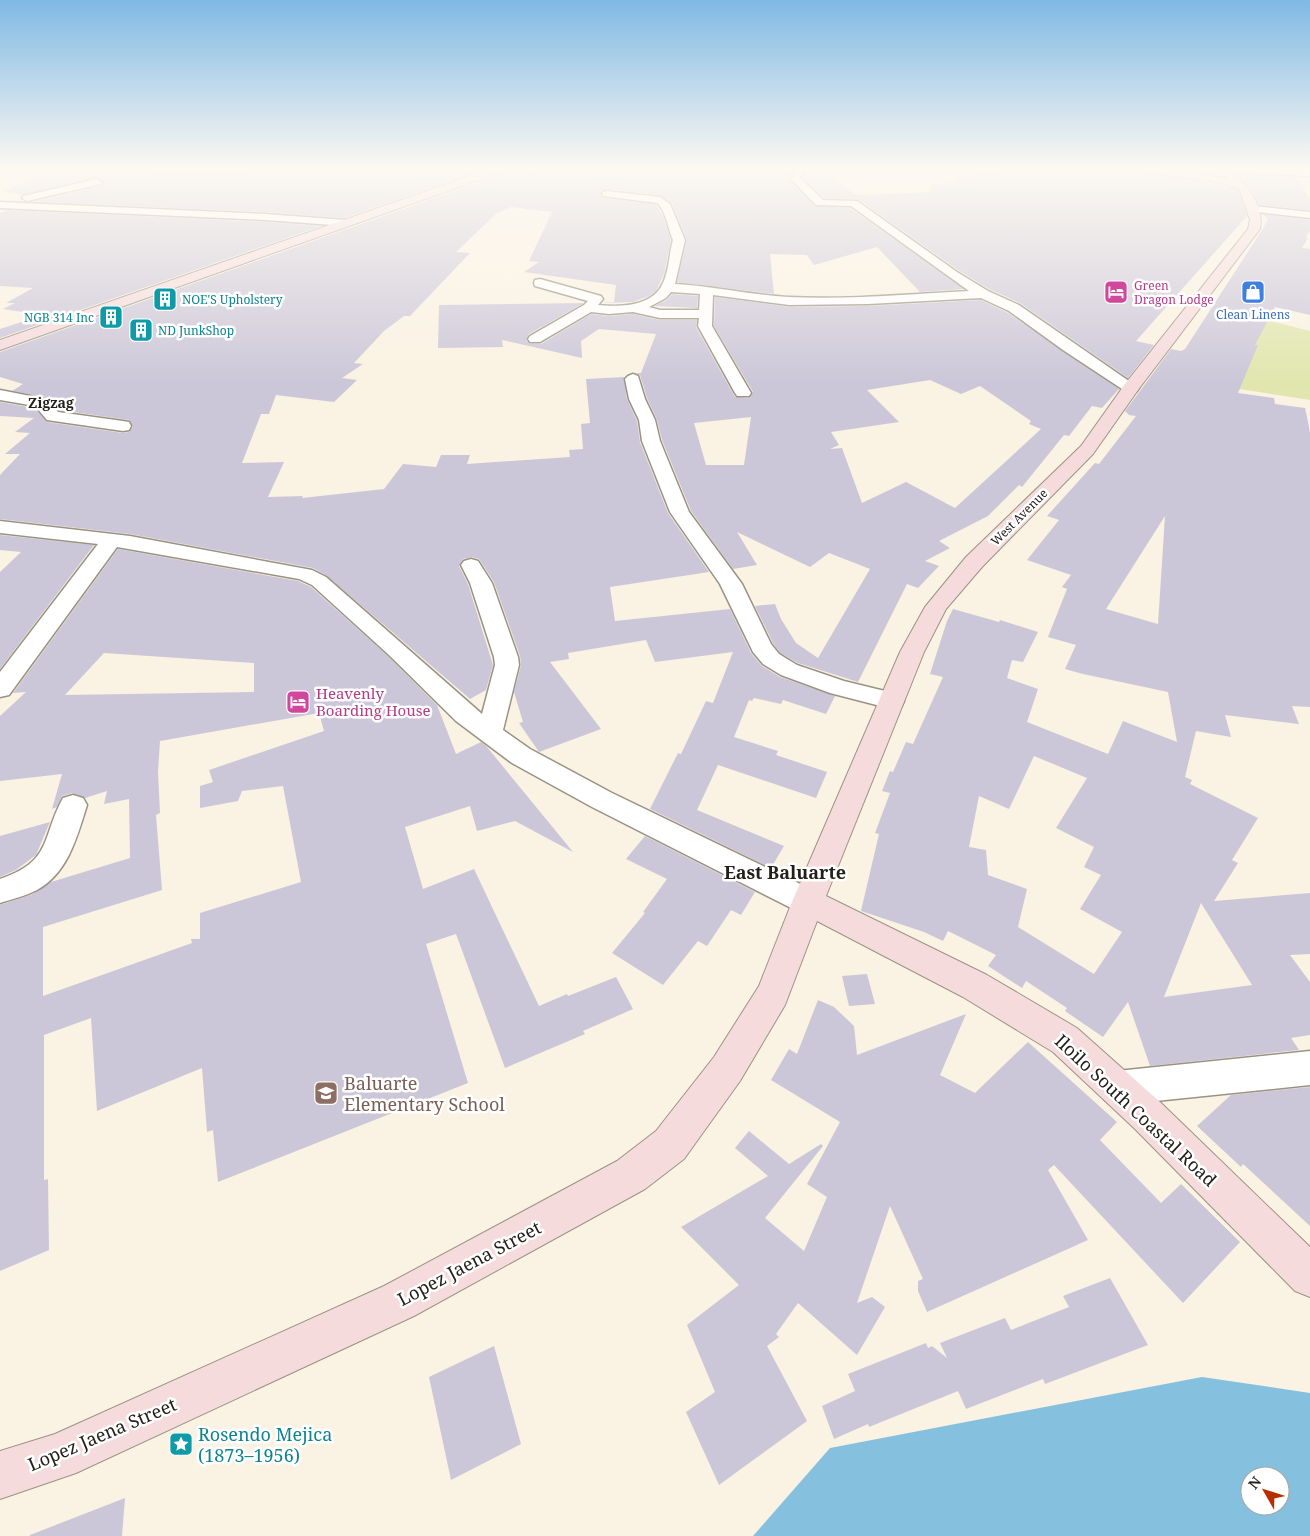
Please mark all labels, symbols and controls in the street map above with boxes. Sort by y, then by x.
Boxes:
place label: Green Dragon Lodge [1134,277,1214,308]
hotel icon: Green Dragon Lodge [1103,279,1129,305]
shop icon: Clean Linens [1240,279,1266,305]
building icon: NOE'S Upholstery [152,286,178,312]
place label: NOE'S Upholstery [182,291,283,308]
building icon: NGB 314 Inc [98,304,124,330]
place label: Clean Linens [1216,306,1290,323]
place label: NGB 314 Inc [24,309,94,326]
building icon: ND JunkShop [128,317,154,343]
place label: ND JunkShop [158,322,234,339]
district label: Zigzag [28,393,74,412]
street label: West Avenue [987,485,1051,549]
place label: Heavenly Boarding House [316,683,431,720]
hotel icon: Heavenly Boarding House [285,689,311,715]
district label: East Baluarte [724,860,846,884]
street label: Iloilo South Coastal Road [1050,1029,1222,1191]
place label: Baluarte Elementary School [344,1071,505,1116]
school or university icon: Baluarte Elementary School [313,1080,339,1106]
street label: Lopez Jaena Street [393,1215,545,1311]
street label: Lopez Jaena Street [24,1392,180,1476]
place label: Rosendo Mejica (1873–1956) [198,1422,332,1467]
place icon: Rosendo Mejica (1873–1956) [168,1431,194,1457]
north arrow [1240,1466,1290,1516]
text: N [1244,1472,1265,1493]

